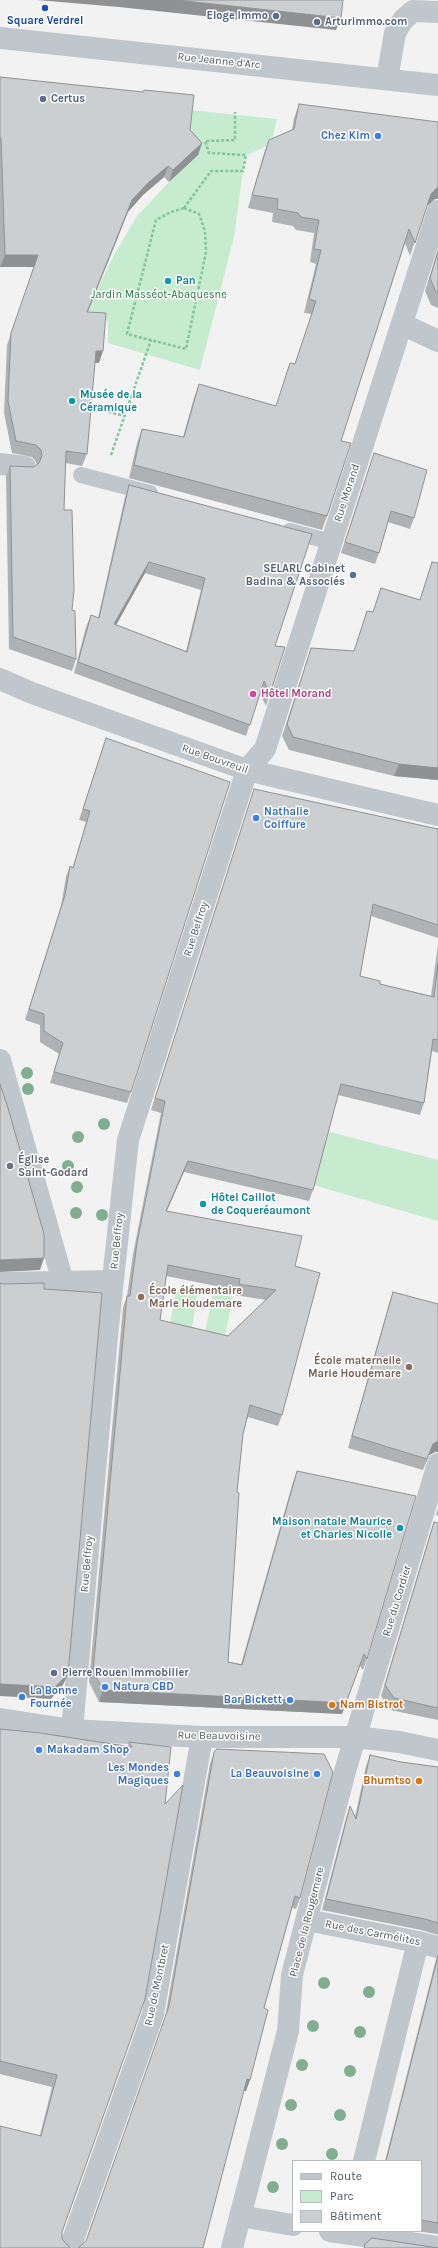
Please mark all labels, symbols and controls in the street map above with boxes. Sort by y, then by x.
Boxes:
marker: Square Verdrel [40,3,50,13]
place label: Eloge Immo [207,9,268,23]
marker: Eloge Immo [271,11,281,21]
place label: Square Verdrel [7,14,83,28]
place label: Arturimmo.com [325,15,407,29]
marker: Arturimmo.com [312,17,322,27]
street label: Rue Jeanne d'Arc [177,50,261,72]
place label: Certus [51,92,85,106]
marker: Certus [38,94,48,104]
place label: Chez Kim [321,129,370,143]
marker: Chez Kim [373,131,383,141]
place label: Pan [176,274,196,288]
marker: Pan [163,276,173,286]
park label: Jardin Masséot-Abaquesne [91,288,227,302]
place label: Musée de la Céramique [80,388,142,414]
marker: Musée de la Céramique [67,396,77,406]
street label: Rue Morand [331,462,363,524]
place label: SELARL Cabinet Badina & Associés [246,562,345,588]
marker: SELARL Cabinet Badina & Associés [348,570,358,580]
place label: Hôtel Morand [261,687,331,701]
marker: Hôtel Morand [248,689,258,699]
street label: Rue Bouvreuil [180,741,250,777]
place label: Nathalie Coiffure [264,805,309,831]
marker: Nathalie Coiffure [251,813,261,823]
street label: Rue Beffroy [181,900,211,958]
place label: Église Saint-Godard [18,1153,88,1179]
marker: Église Saint-Godard [5,1161,15,1171]
place label: Hôtel Caillot de Coqueréaumont [211,1191,310,1217]
marker: Hôtel Caillot de Coqueréaumont [198,1199,208,1209]
street label: Rue Beffroy [107,1212,127,1270]
place label: École élémentaire Marie Houdemare [149,1284,242,1310]
marker: École élémentaire Marie Houdemare [136,1292,146,1302]
place label: École maternelle Marie Houdemare [308,1354,401,1380]
marker: École maternelle Marie Houdemare [404,1362,414,1372]
place label: Maison natale Maurice et Charles Nicolle [272,1515,392,1541]
marker: Maison natale Maurice et Charles Nicolle [395,1523,405,1533]
street label: Rue Beffroy [78,1535,96,1593]
street label: Rue du Cordier [380,1564,414,1638]
place label: Pierre Rouen Immobilier [62,1666,189,1680]
marker: Pierre Rouen Immobilier [49,1668,59,1678]
place label: Natura CBD [113,1680,174,1694]
marker: Natura CBD [100,1682,110,1692]
place label: La Bonne Fournée [30,1684,78,1710]
marker: La Bonne Fournée [17,1692,27,1702]
place label: Bar Bickett [224,1693,282,1707]
marker: Bar Bickett [285,1695,295,1705]
place label: Nam Bistrot [340,1698,403,1712]
marker: Nam Bistrot [327,1700,337,1710]
street label: Rue Beauvoisine [177,1729,261,1743]
place label: Makadam Shop [47,1743,129,1757]
marker: Makadam Shop [34,1745,44,1755]
place label: Les Mondes Magiques [108,1761,169,1787]
place label: La Beauvoisine [230,1767,309,1781]
marker: Les Mondes Magiques [172,1769,182,1779]
marker: La Beauvoisine [312,1769,322,1779]
place label: Bhumtso [363,1774,411,1788]
marker: Bhumtso [414,1776,424,1786]
street label: Place de la Rougemare [287,1866,327,1978]
street label: Rue des Carmélites [324,1917,422,1949]
street label: Rue de Montbret [142,1943,172,2027]
legend [292,2160,422,2232]
text: Route [330,2169,362,2183]
text: Parc [330,2189,354,2203]
text: Bâtiment [330,2209,381,2223]

